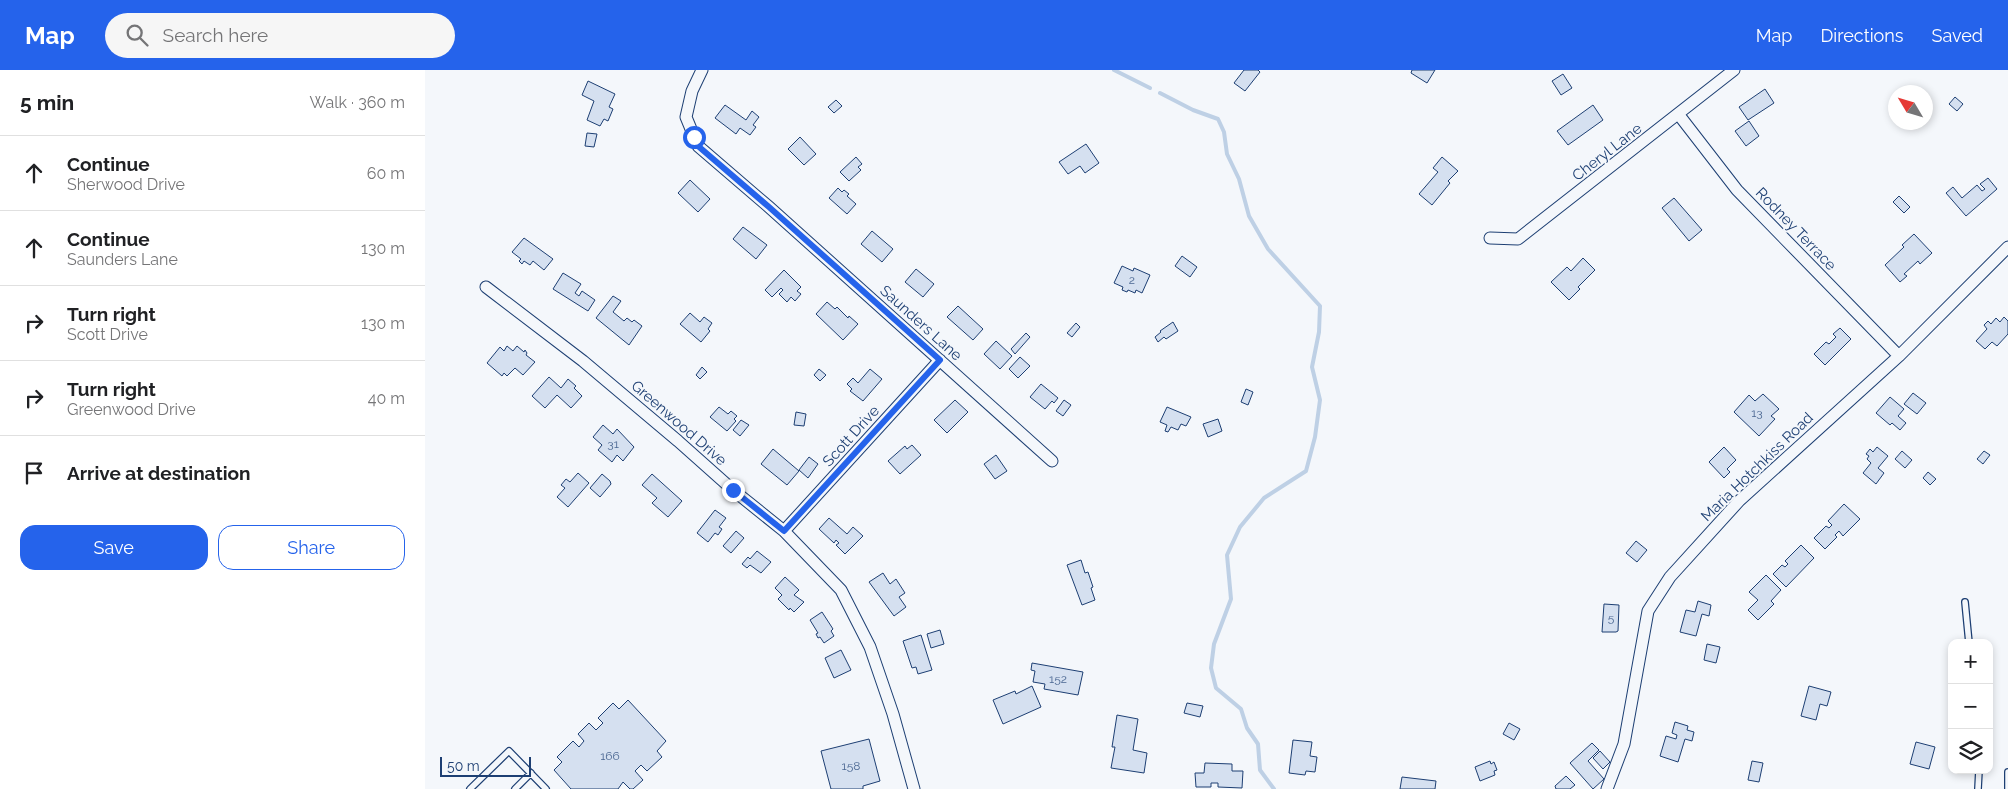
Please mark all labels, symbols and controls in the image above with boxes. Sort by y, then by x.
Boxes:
search box [105,13,455,58]
text: Map [25,21,75,50]
icon: search [123,21,151,49]
text: Search here [163,24,268,46]
text: Map [1756,25,1792,46]
text: Directions [1820,25,1904,46]
text: Saved [1932,25,1983,46]
north arrow [1888,85,1933,130]
text: 5 min [20,90,74,115]
text: Walk · 360 m [310,93,405,112]
street label: Cheryl Lane [1569,119,1645,185]
route start [683,126,706,149]
text: Continue [67,153,150,175]
icon: ahead [20,159,48,187]
text: 60 m [367,164,405,183]
text: Sherwood Drive [67,175,185,194]
street label: Rodney Terrace [1752,184,1840,274]
text: Continue [67,228,150,250]
icon: ahead [20,234,48,262]
text: 130 m [361,239,405,258]
text: Saunders Lane [67,250,178,269]
house number: 2 [1129,273,1135,287]
street label: Saunders Lane [876,282,966,365]
text: Turn right [67,303,156,325]
icon: right [20,309,48,337]
text: 130 m [361,314,405,333]
text: Scott Drive [67,325,148,344]
street label: Greenwood Drive [628,377,731,470]
text: Turn right [67,378,156,400]
icon: right [20,384,48,412]
text: 40 m [368,389,405,408]
text: Greenwood Drive [67,400,196,419]
street label: Scott Drive [819,402,883,470]
house number: 13 [1751,406,1763,420]
street label: Maria Hotchkiss Road [1697,409,1817,525]
house number: 31 [607,437,619,451]
icon: arrive [20,459,48,487]
text: Arrive at destination [67,462,251,484]
route end [722,479,745,502]
button: Save [20,525,208,570]
button: Share [218,525,405,570]
house number: 5 [1608,611,1615,625]
map controls [1948,639,1993,774]
button: + [1948,639,1993,684]
house number: 152 [1049,672,1067,686]
button: − [1948,684,1993,729]
button: layers [1948,729,1993,774]
house number: 166 [600,749,620,763]
scale bar [440,754,531,777]
text: 50 m [447,758,480,774]
house number: 158 [842,759,860,773]

